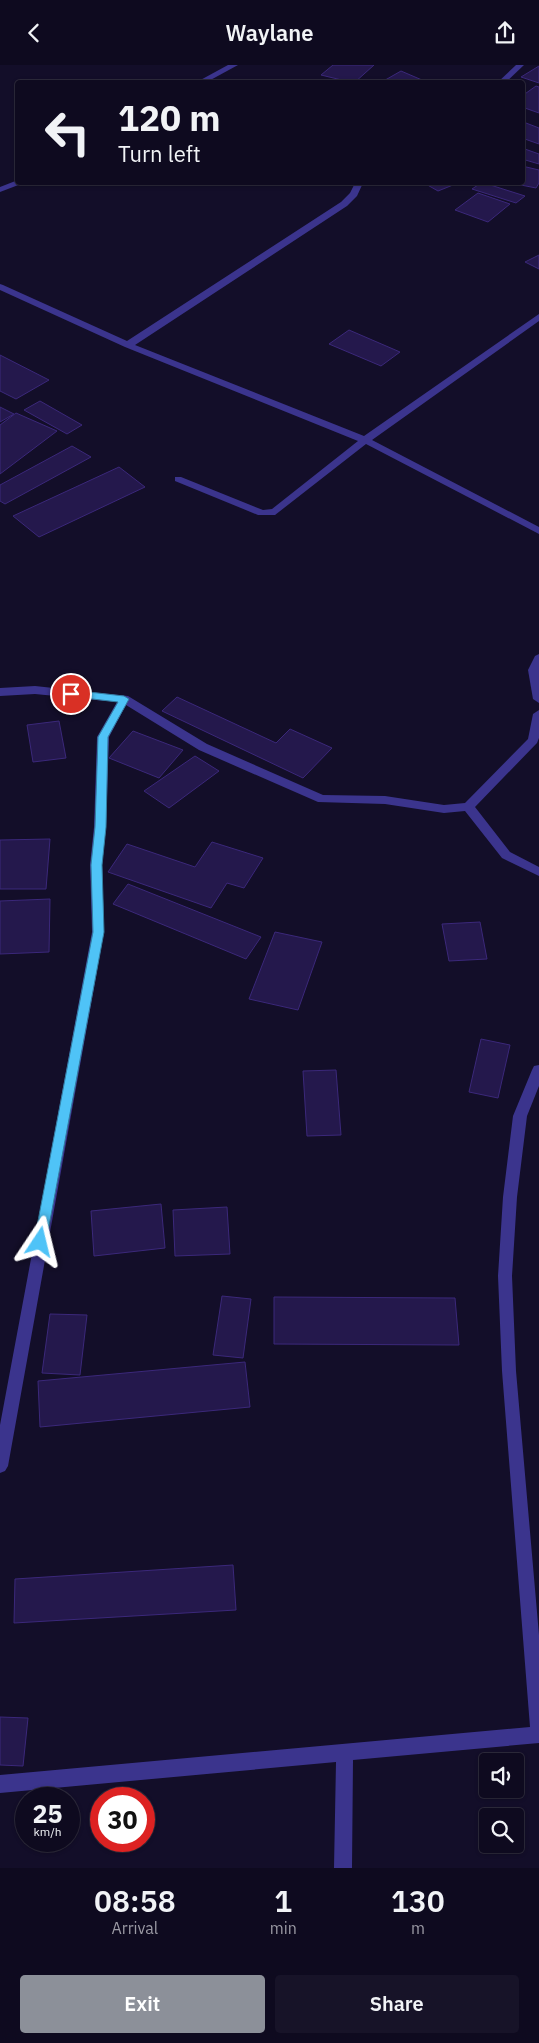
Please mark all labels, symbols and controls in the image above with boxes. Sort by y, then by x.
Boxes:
text: Waylane [226,18,313,47]
icon: back [20,19,48,47]
icon: share [491,19,519,47]
text: 120 m [118,95,221,141]
icon: left [35,100,100,165]
text: Turn left [118,139,201,168]
pin [50,673,92,715]
icon: arrive [57,680,85,708]
position arrow [13,1215,65,1267]
map controls [479,1753,524,1853]
button: sound [479,1753,524,1798]
speed limit sign: 30 [90,1787,155,1852]
text: 25 [32,1797,63,1830]
button: search [479,1808,524,1853]
text: km/h [33,1824,62,1839]
text: 08:58 [94,1881,176,1920]
text: 1 [274,1881,292,1920]
text: 130 [391,1881,445,1920]
text: Arrival [112,1918,158,1938]
text: min [270,1918,297,1938]
text: m [411,1918,425,1938]
button: Exit [20,1975,265,2033]
button: Share [275,1975,519,2033]

